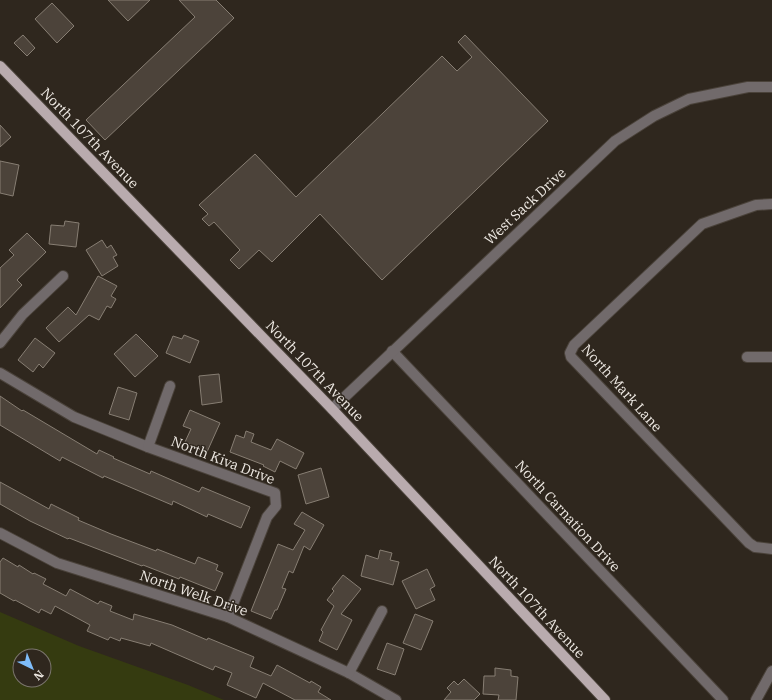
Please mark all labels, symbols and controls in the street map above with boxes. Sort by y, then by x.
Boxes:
street label: North 107th Avenue [37,84,143,192]
street label: West Sack Drive [480,164,570,248]
street label: North 107th Avenue [262,317,368,425]
street label: North Mark Lane [578,340,666,436]
street label: North Kiva Drive [169,432,277,488]
street label: North Carnation Drive [512,456,624,576]
street label: North 107th Avenue [485,552,589,662]
street label: North Welk Drive [137,566,251,620]
north arrow [12,648,52,688]
text: N [31,667,47,684]

